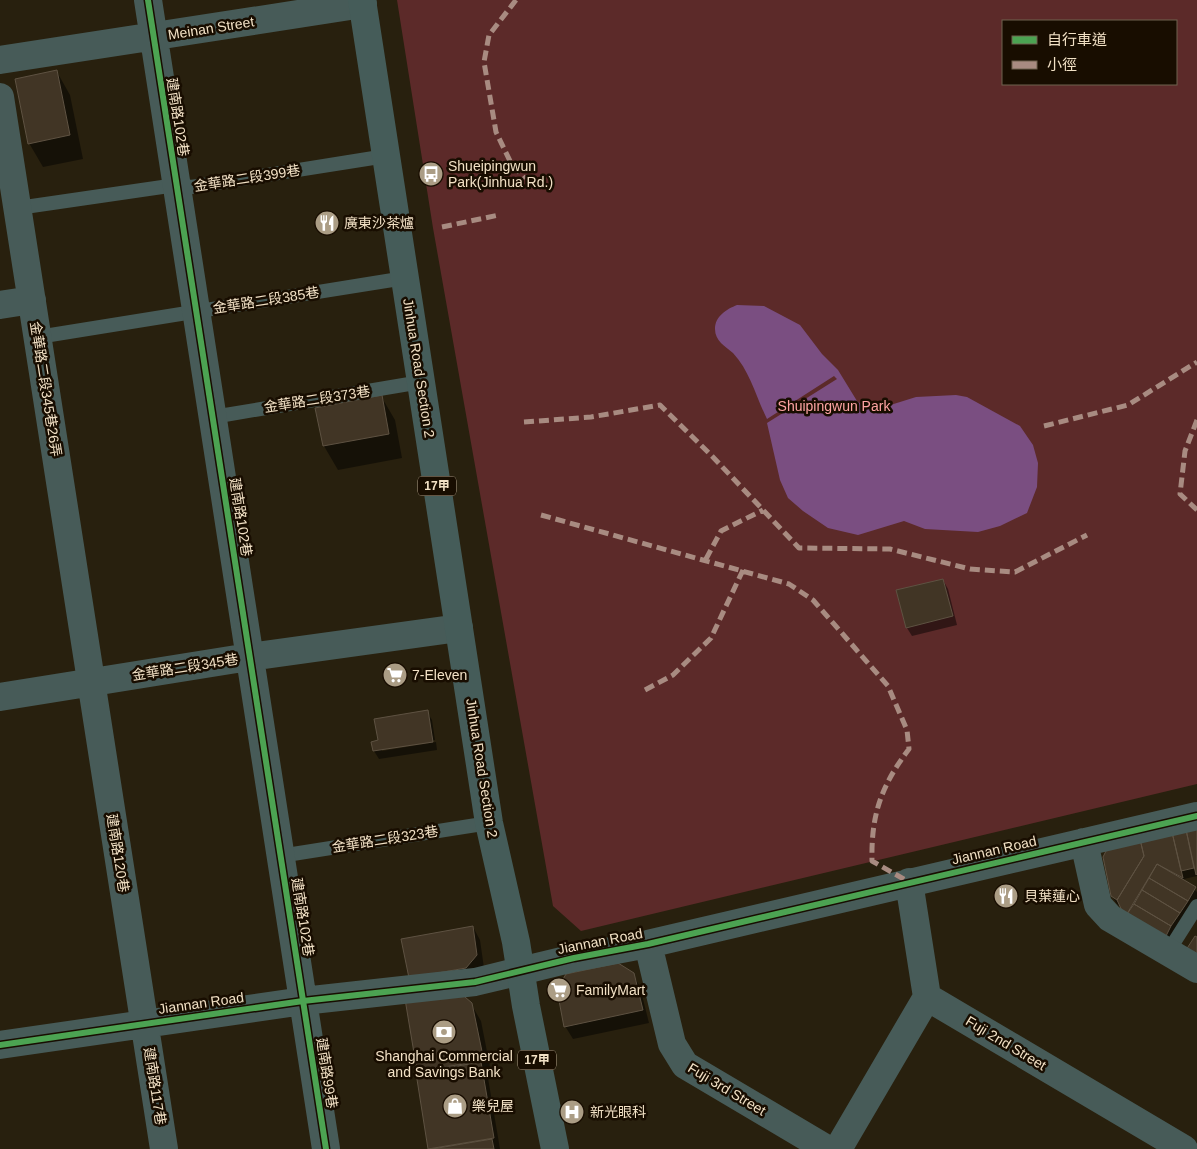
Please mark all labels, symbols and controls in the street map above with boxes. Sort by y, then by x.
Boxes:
street label: Meinan Street [167,13,255,43]
legend [1002,20,1177,85]
text: 自行車道 [1047,31,1107,48]
text: 小徑 [1047,56,1077,73]
street label: 建南路102巷 [164,77,192,157]
place label: Shueipingwun Park(Jinhua Rd.) [448,158,553,190]
bus stop icon: Shueipingwun Park(Jinhua Rd.) [418,161,444,187]
street label: 金華路二段399巷 [193,162,301,194]
restaurant icon: 廣東沙茶爐 [314,210,340,236]
place label: 廣東沙茶爐 [344,215,414,231]
street label: 金華路二段385巷 [212,284,320,316]
street label: Jinhua Road Section 2 [400,297,438,439]
street label: 金華路二段345巷26弄 [27,320,65,458]
street label: 金華路二段373巷 [263,383,371,415]
park label: Shuipingwun Park [778,398,891,414]
road number: 17甲 [418,476,456,496]
street label: 建南路102巷 [227,477,255,557]
street label: 金華路二段345巷 [131,651,239,683]
supermarket icon: 7-Eleven [382,662,408,688]
place label: 7-Eleven [412,667,467,683]
street label: Jinhua Road Section 2 [463,697,501,839]
street label: 建南路120巷 [104,813,132,893]
street label: 金華路二段323巷 [331,823,439,855]
street label: Jiannan Road [950,832,1038,868]
street label: 建南路102巷 [289,877,317,957]
restaurant icon: 貝葉蓮心 [993,883,1019,909]
place label: 貝葉蓮心 [1024,888,1080,904]
street label: Jiannan Road [556,925,644,957]
supermarket icon: FamilyMart [546,977,572,1003]
place label: FamilyMart [576,982,645,998]
street label: Jiannan Road [157,989,245,1017]
street label: Fuji 2nd Street [963,1013,1049,1073]
bank icon: Shanghai Commercial and Savings Bank [431,1019,457,1045]
street label: 建南路99巷 [313,1036,341,1110]
street label: 建南路117巷 [141,1046,169,1126]
place label: Shanghai Commercial and Savings Bank [375,1048,513,1080]
road number: 17甲 [518,1050,556,1070]
street label: Fuji 3rd Street [685,1059,769,1119]
shop icon: 樂兒屋 [442,1093,468,1119]
place label: 樂兒屋 [472,1098,514,1114]
hospital icon: 新光眼科 [559,1099,585,1125]
place label: 新光眼科 [590,1104,646,1120]

